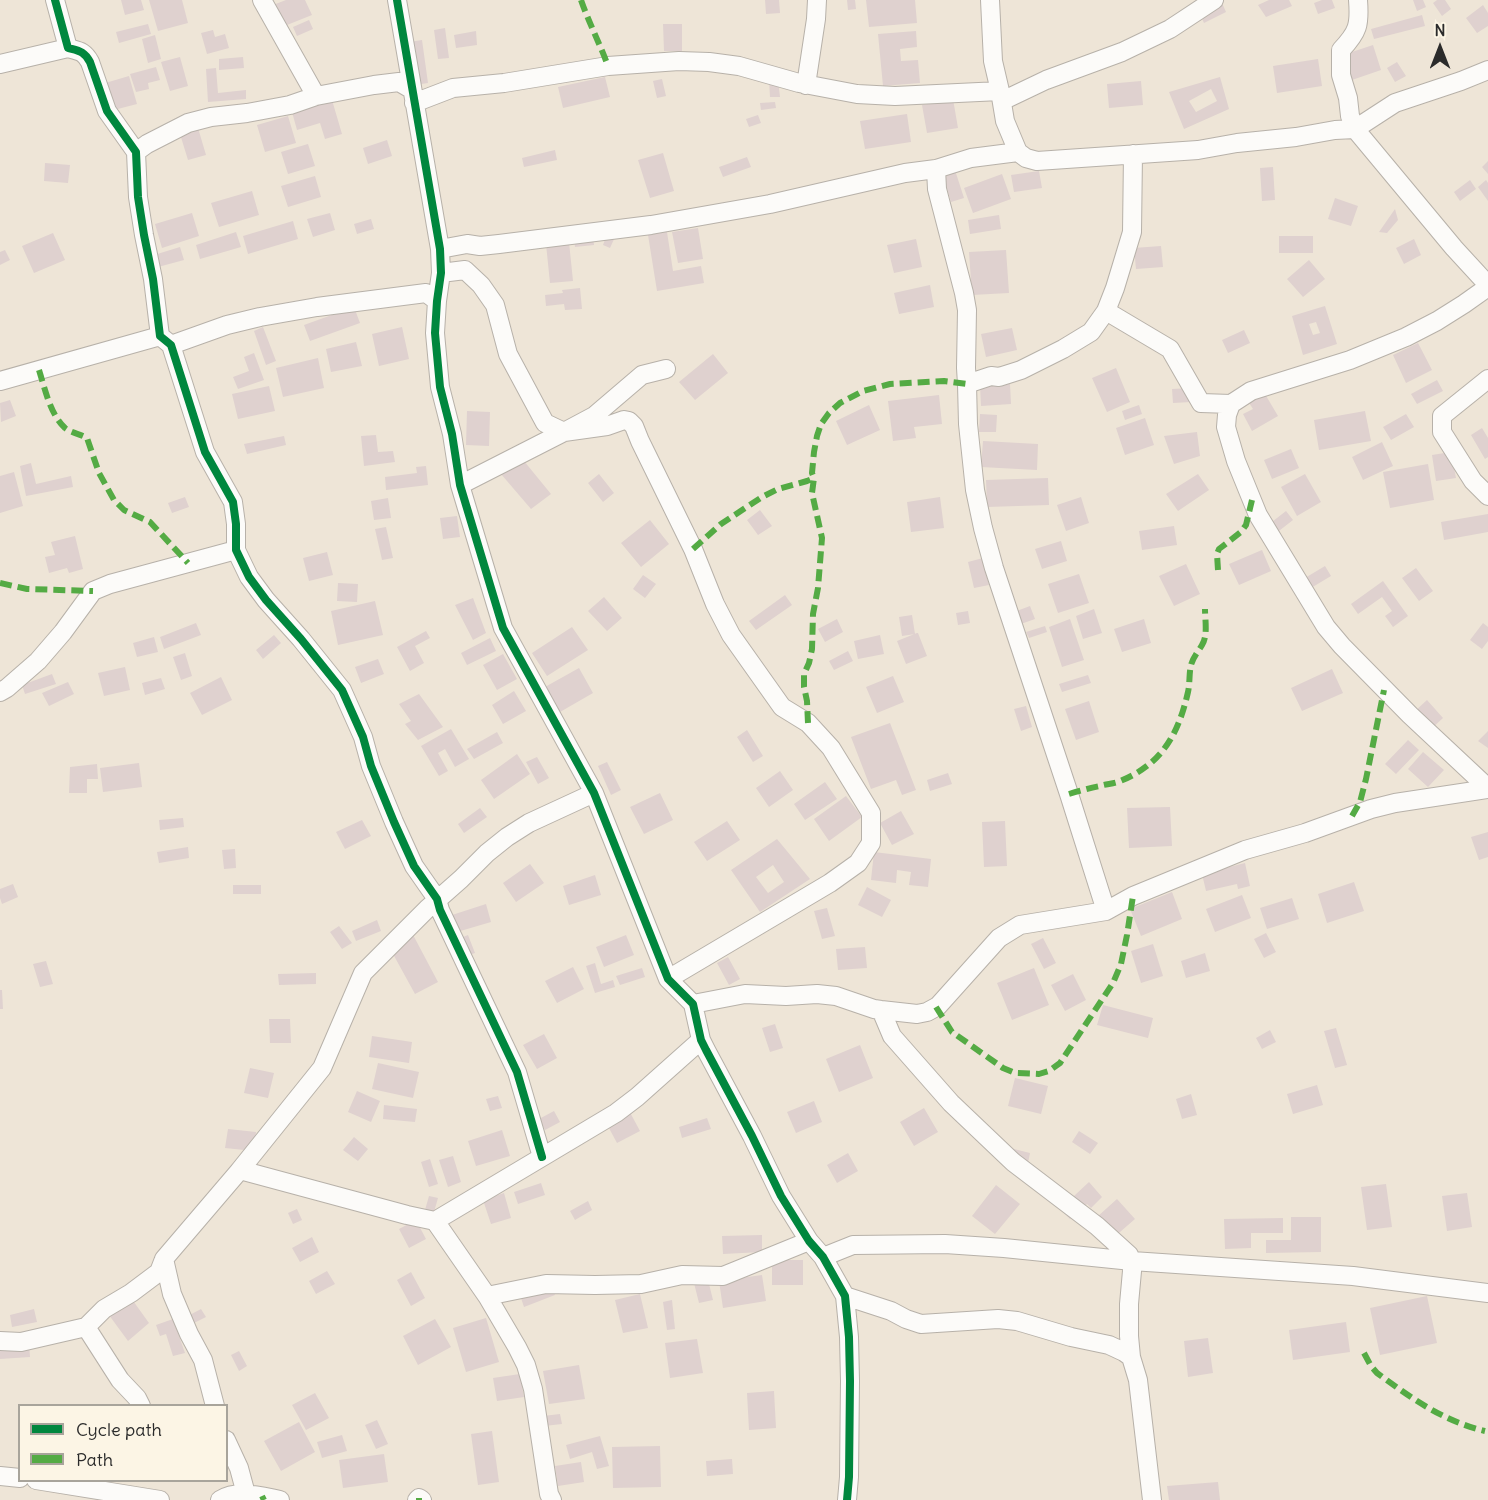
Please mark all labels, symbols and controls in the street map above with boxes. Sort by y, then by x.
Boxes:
north arrow [1410,18,1470,78]
text: N [1434,20,1446,40]
legend [18,1404,228,1482]
text: Cycle path [76,1418,162,1441]
text: Path [76,1448,113,1471]

